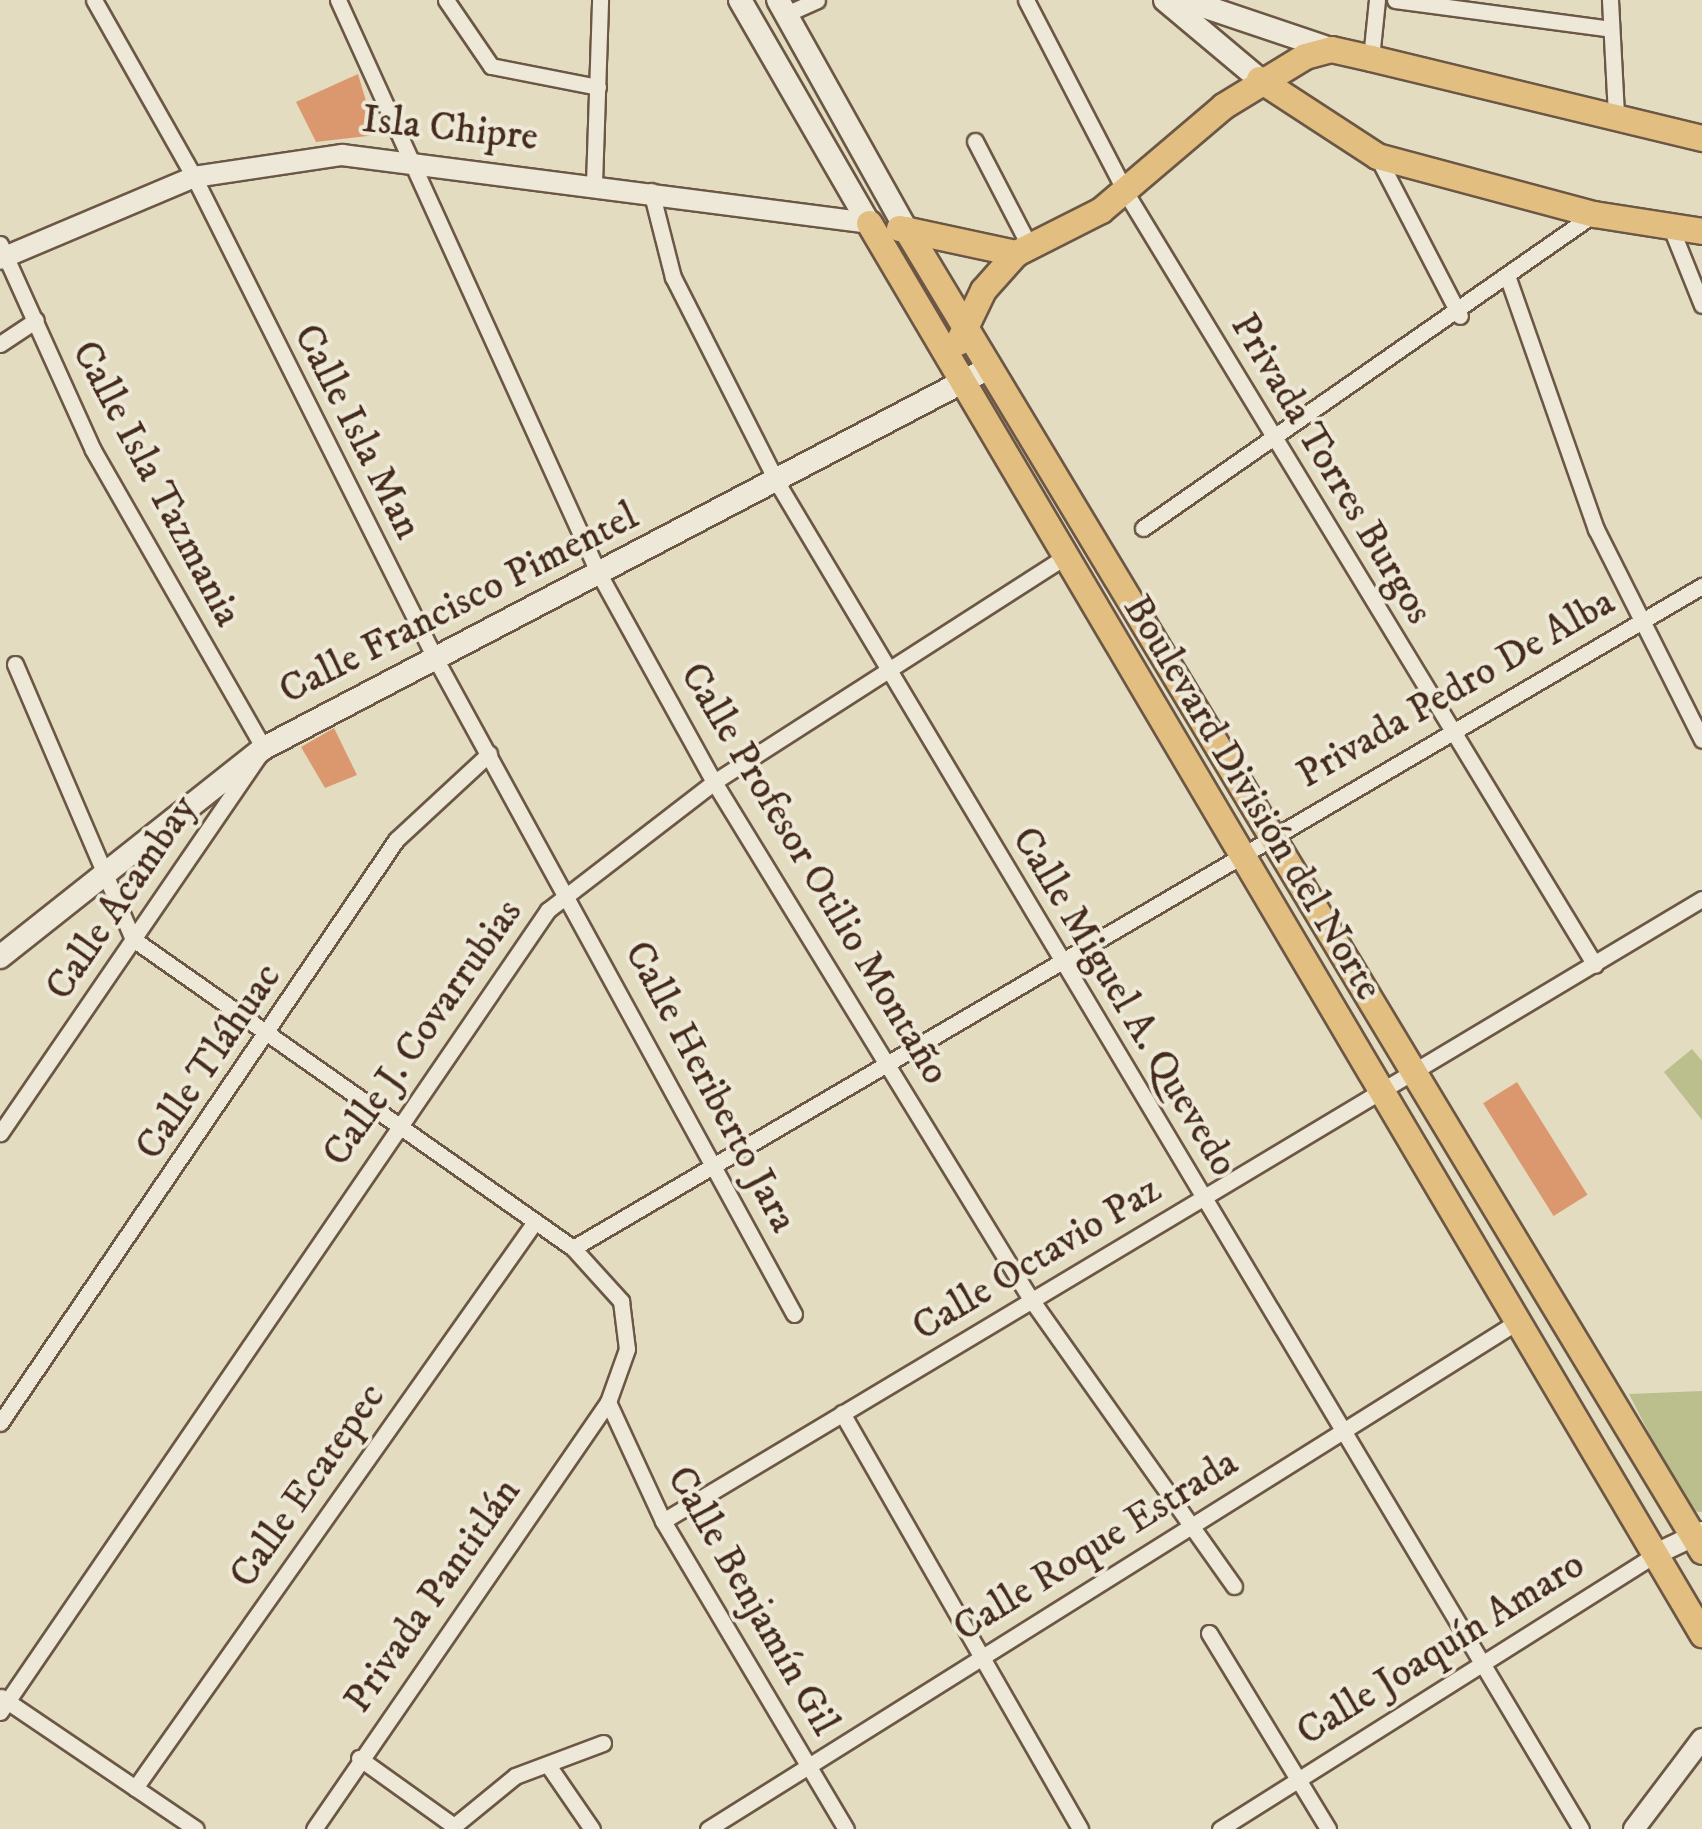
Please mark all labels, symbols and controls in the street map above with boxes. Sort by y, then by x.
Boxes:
street label: Isla Chipre [360,96,540,162]
street label: Privada Torres Burgos [1219,305,1443,633]
street label: Calle Isla Man [282,317,432,547]
street label: Calle Isla Tazmania [61,333,251,635]
street label: Calle Francisco Pimentel [272,493,646,715]
street label: Privada Pedro De Alba [1289,579,1623,799]
street label: Boulevard División del Norte [1112,587,1392,1009]
street label: Calle Profesor Otilio Montaño [669,655,959,1093]
street label: Calle Acambay [36,786,208,1010]
street label: Calle Miguel A. Quevedo [1001,819,1247,1185]
street label: Calle J. Covarrubias [313,890,533,1176]
street label: Calle Heriberto Jara [613,933,807,1241]
street label: Calle Tláhuac [126,955,292,1169]
street label: Calle Octavio Paz [904,1166,1170,1352]
street label: Calle Ecatepec [220,1375,396,1597]
street label: Calle Roque Estrada [945,1439,1247,1653]
street label: Calle Benjamín Gil [656,1458,848,1744]
street label: Privada Pantitlán [334,1470,532,1722]
street label: Calle Joaquín Amaro [1288,1541,1594,1757]

